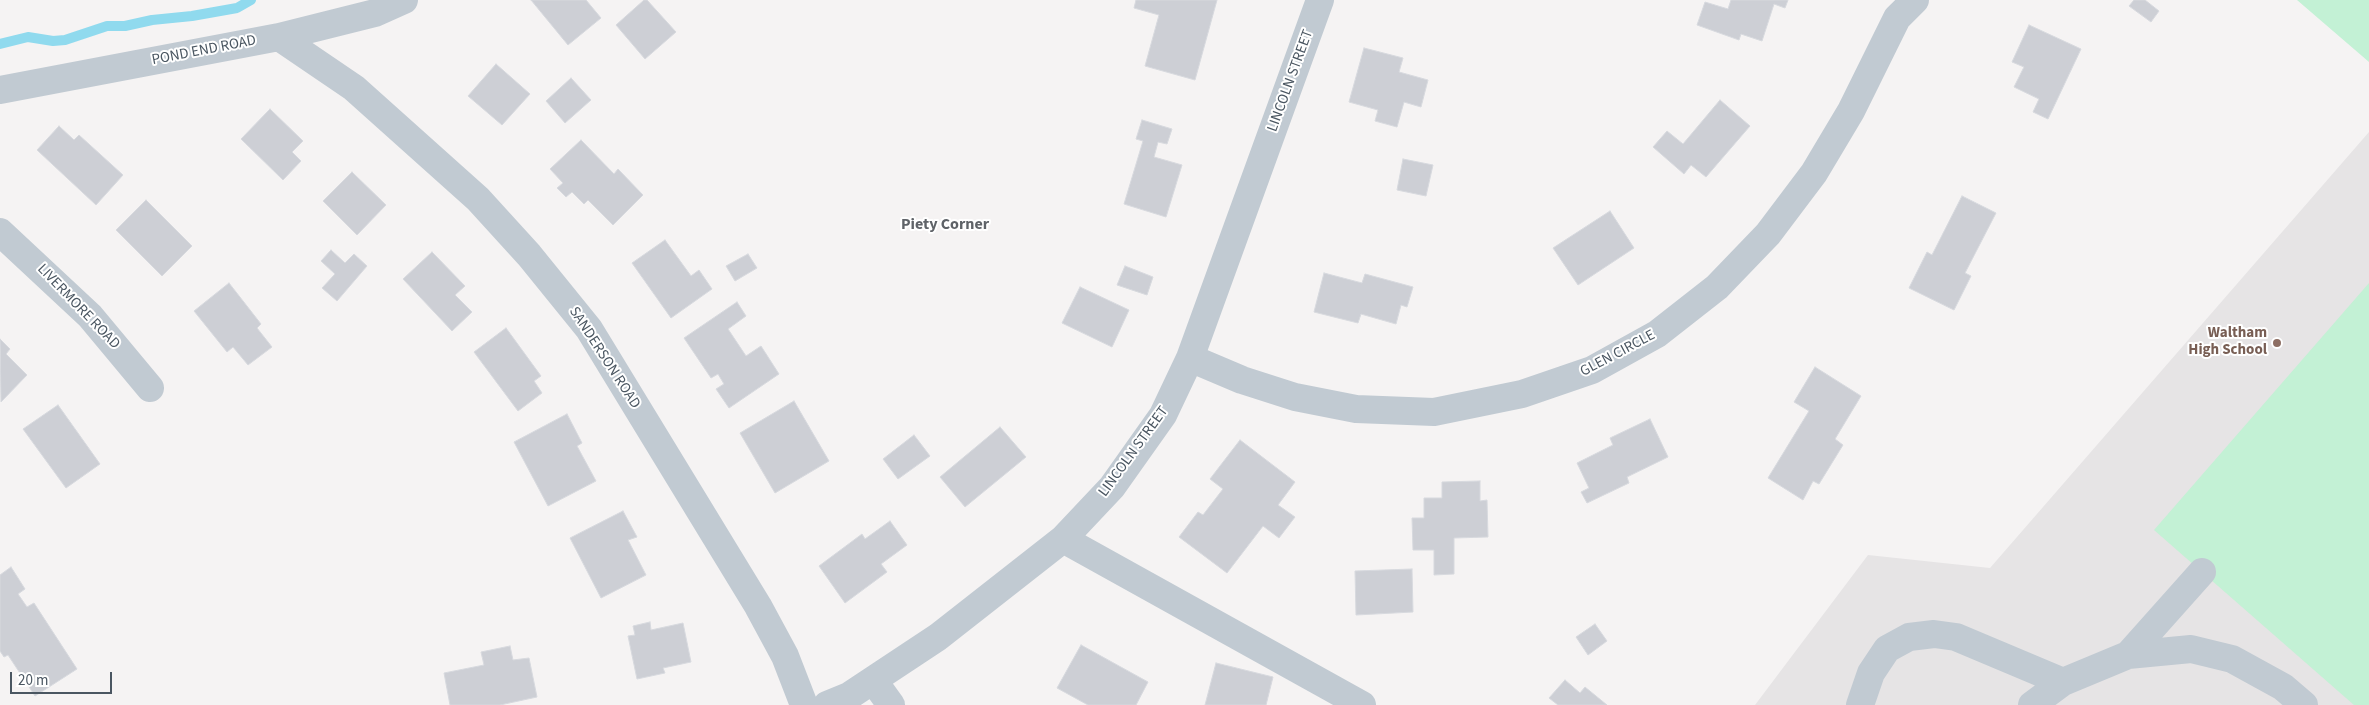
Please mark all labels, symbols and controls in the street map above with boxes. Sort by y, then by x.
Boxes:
street label: LINCOLN STREET [1264,28,1318,134]
street label: POND END ROAD [150,32,258,70]
district label: Piety Corner [901,215,989,235]
street label: LIVERMORE ROAD [33,261,123,353]
street label: SANDERSON ROAD [564,304,644,412]
place label: Waltham High School [2188,325,2267,360]
street label: GLEN CIRCLE [1578,327,1658,381]
marker: Waltham High School [2271,337,2283,349]
street label: LINCOLN STREET [1095,403,1173,501]
scale bar [12,662,115,694]
text: 20 m [18,670,48,691]

